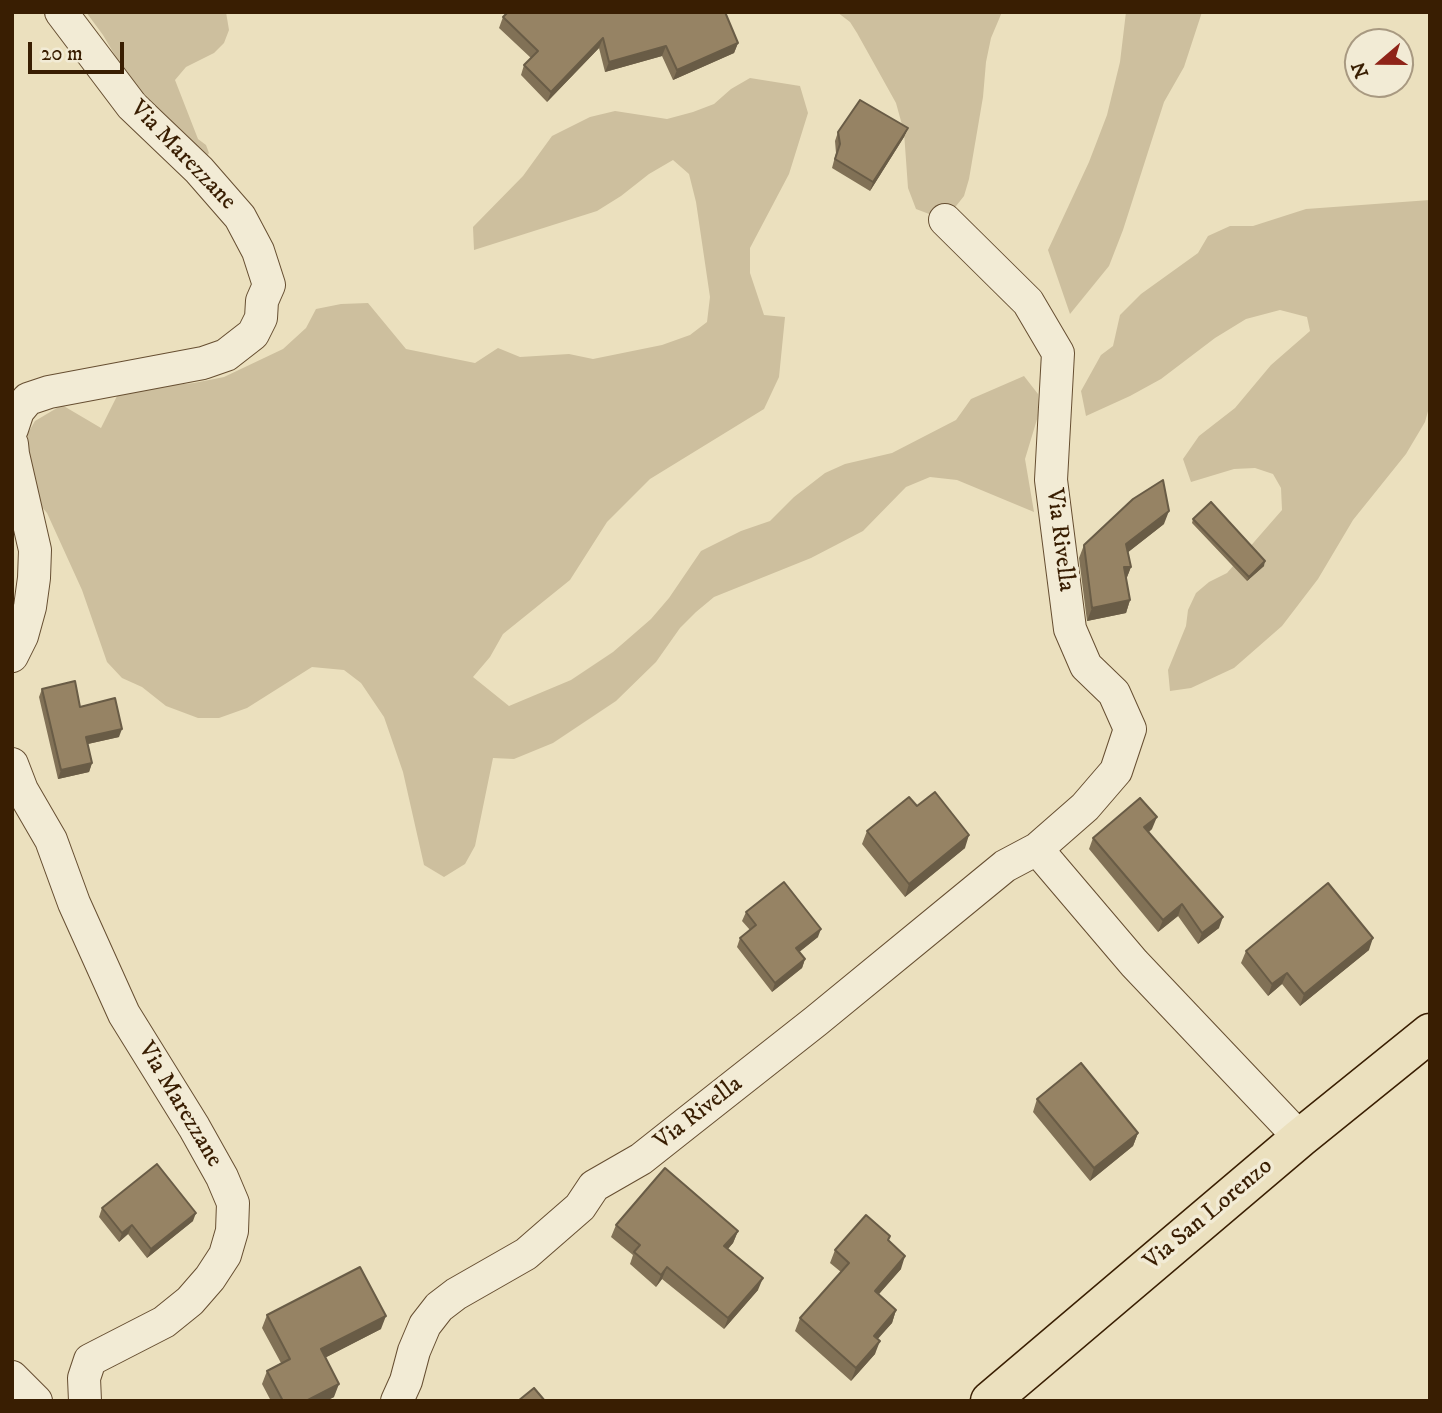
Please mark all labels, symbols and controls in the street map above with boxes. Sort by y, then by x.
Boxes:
scale bar [32,28,128,72]
north arrow [1344,28,1414,98]
text: 20 m [41,41,83,67]
text: N [1347,58,1374,81]
street label: Via Marezzane [123,95,241,217]
street label: Via Rivella [1038,487,1080,593]
street label: Via Marezzane [130,1037,228,1173]
street label: Via Rivella [649,1071,749,1157]
street label: Via San Lorenzo [1139,1153,1279,1277]

